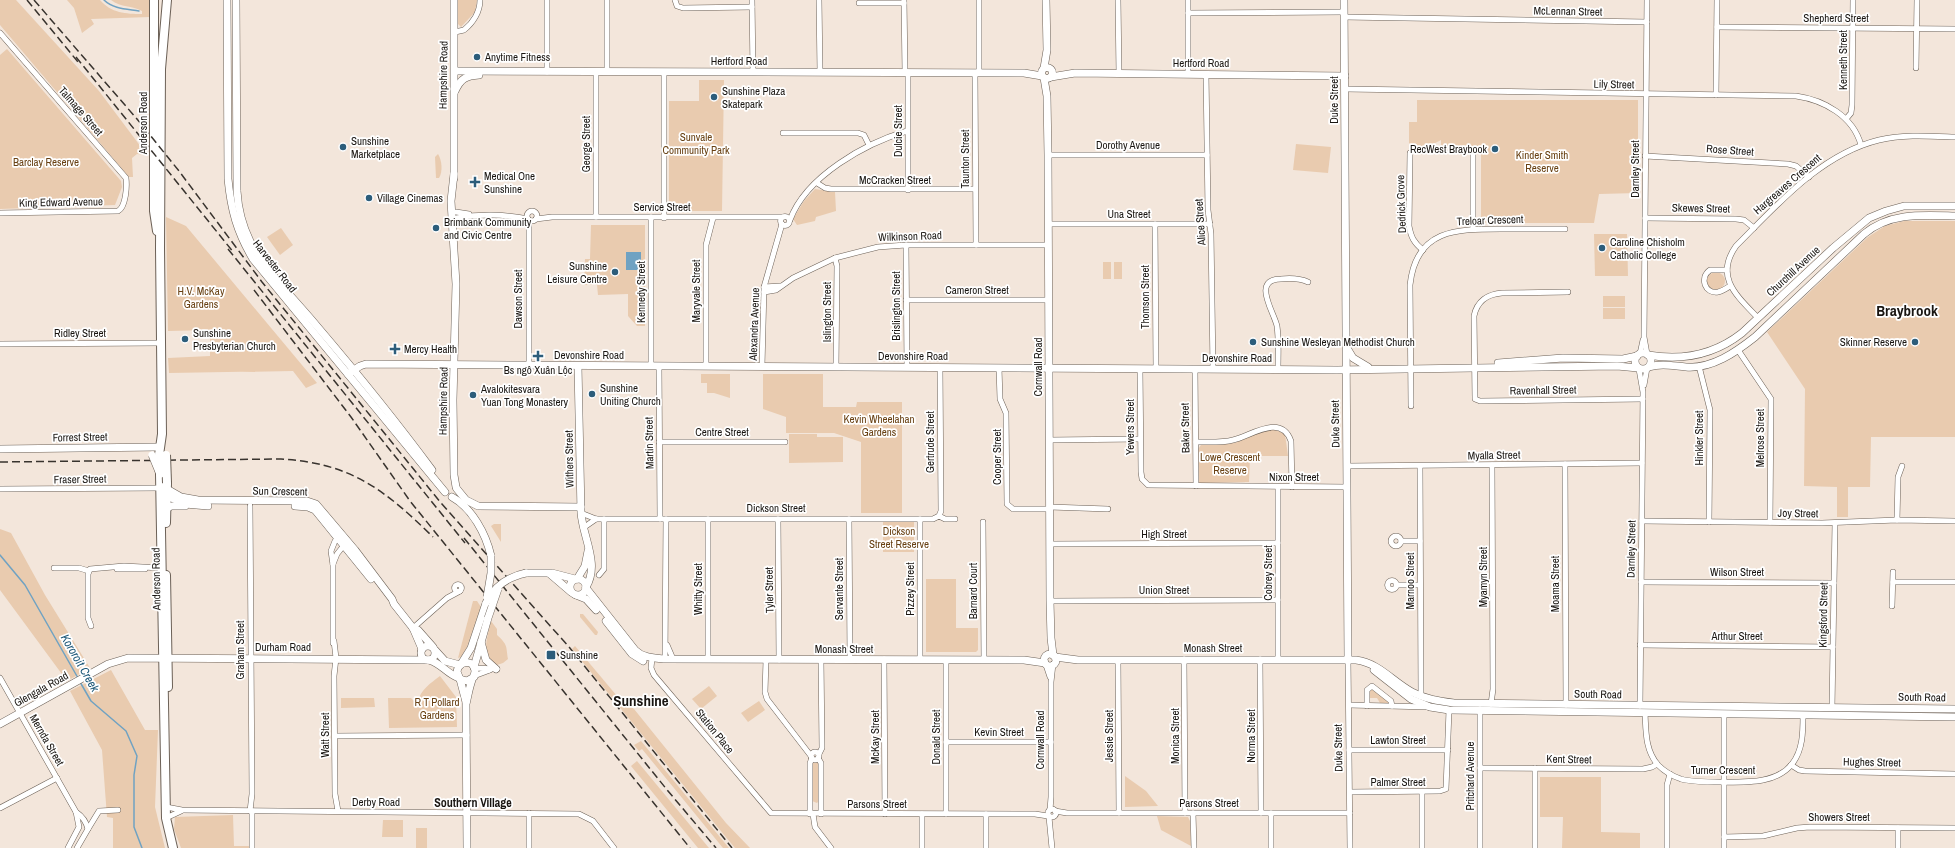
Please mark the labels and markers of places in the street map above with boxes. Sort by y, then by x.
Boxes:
place label: Anytime Fitness [484,50,551,64]
marker: Anytime Fitness [472,52,482,62]
place label: Sunshine Plaza Skatepark [722,84,785,111]
marker: Sunshine Plaza Skatepark [709,92,719,102]
place label: Sunshine Marketplace [351,134,400,161]
marker: Sunshine Marketplace [338,142,348,152]
place label: RecWest Braybook [1410,142,1487,156]
marker: RecWest Braybook [1490,144,1500,154]
place label: Medical One Sunshine [484,169,535,196]
marker: Medical One Sunshine [469,176,481,188]
place label: Village Cinemas [377,191,444,205]
marker: Village Cinemas [364,193,374,203]
place label: Brimbank Community and Civic Centre [444,215,532,242]
marker: Brimbank Community and Civic Centre [431,223,441,233]
place label: Caroline Chisholm Catholic College [1610,235,1685,262]
marker: Caroline Chisholm Catholic College [1597,243,1607,253]
place label: Sunshine Leisure Centre [547,259,607,286]
marker: Sunshine Leisure Centre [610,267,620,277]
place label: Sunshine Presbyterian Church [193,326,276,353]
marker: Sunshine Presbyterian Church [180,334,190,344]
place label: Sunshine Wesleyan Methodist Church [1261,335,1415,349]
place label: Skinner Reserve [1840,335,1907,349]
marker: Sunshine Wesleyan Methodist Church [1248,337,1258,347]
marker: Skinner Reserve [1910,337,1920,347]
place label: Mercy Health [404,342,457,356]
marker: Mercy Health [389,343,401,355]
marker: Bs ngô Xuân Lộc [532,350,544,362]
place label: Bs ngô Xuân Lộc [504,363,573,377]
place label: Sunshine Uniting Church [600,381,661,408]
place label: Avalokitesvara Yuan Tong Monastery [480,382,569,409]
marker: Sunshine Uniting Church [587,389,597,399]
marker: Avalokitesvara Yuan Tong Monastery [468,390,478,400]
place label: Sunshine [560,648,598,662]
marker: Sunshine [545,649,557,661]

